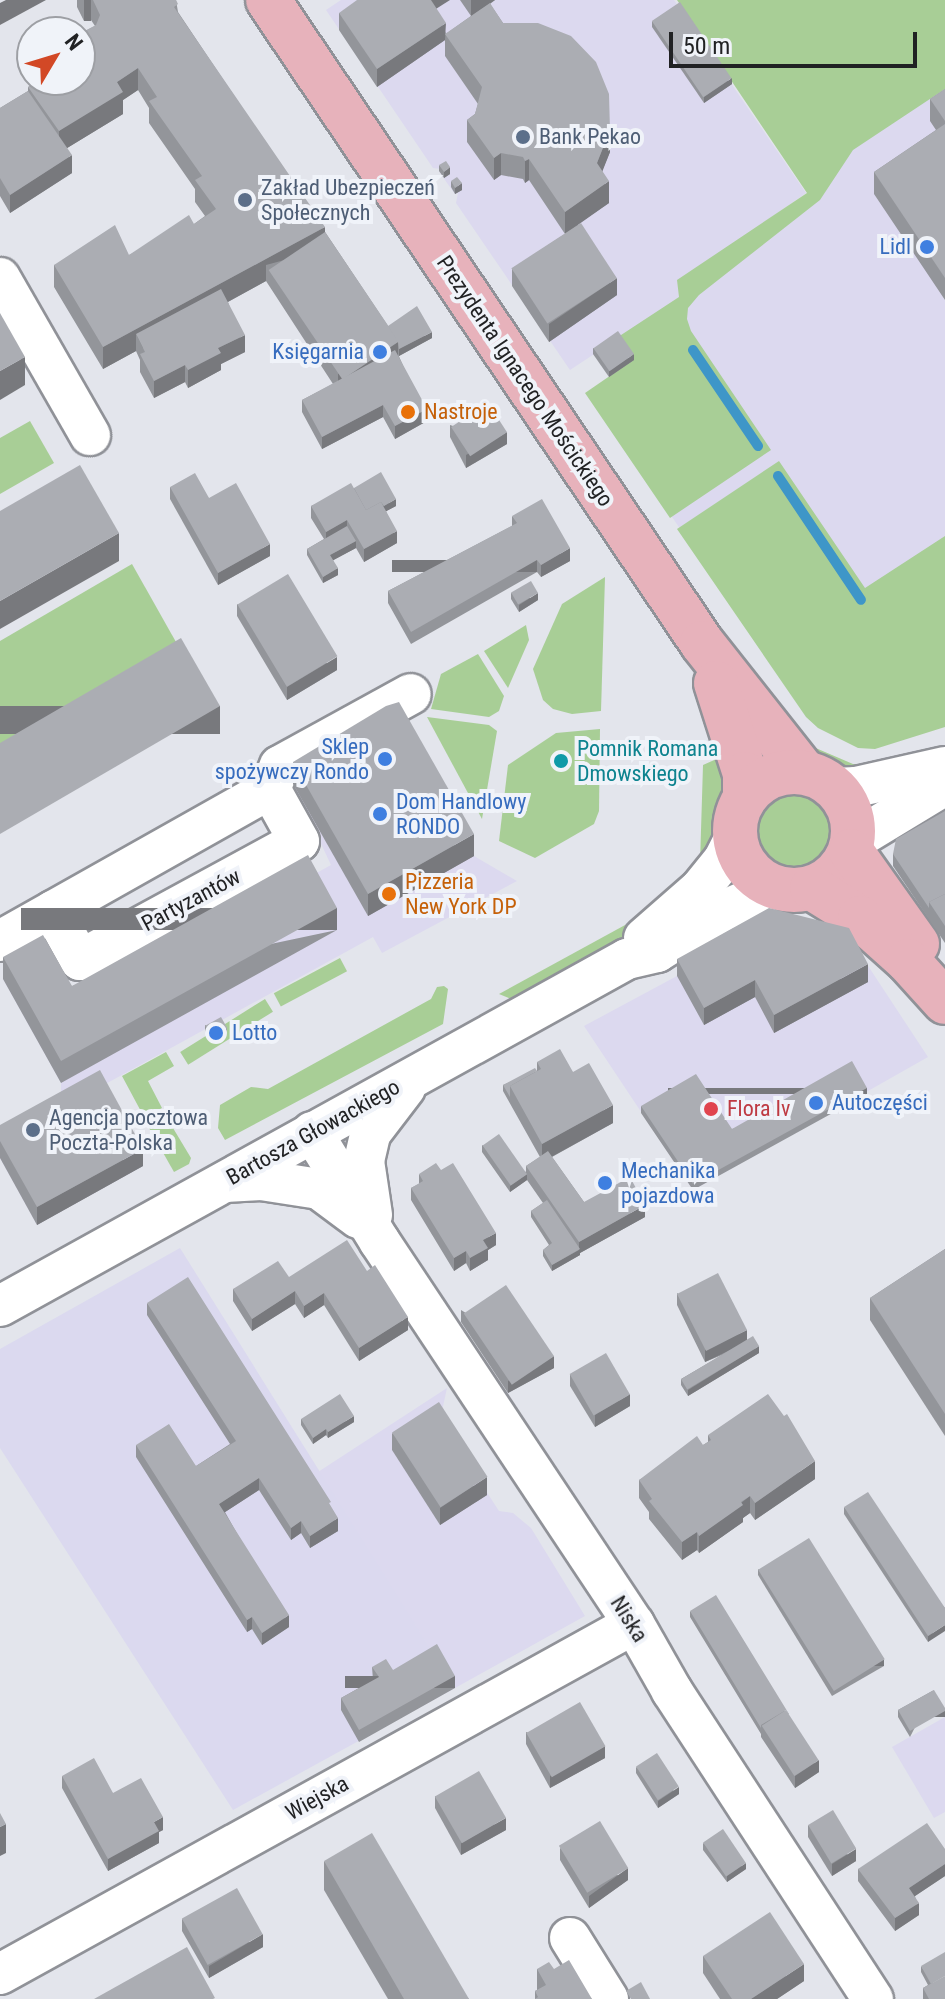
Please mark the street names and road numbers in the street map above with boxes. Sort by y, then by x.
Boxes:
street label: Prezydenta Ignacego Mościckiego [431,251,619,511]
street label: Partyzantów [137,863,245,937]
street label: Bartosza Głowackiego [222,1073,404,1191]
street label: Niska [605,1591,653,1647]
street label: Wiejska [281,1770,353,1826]

